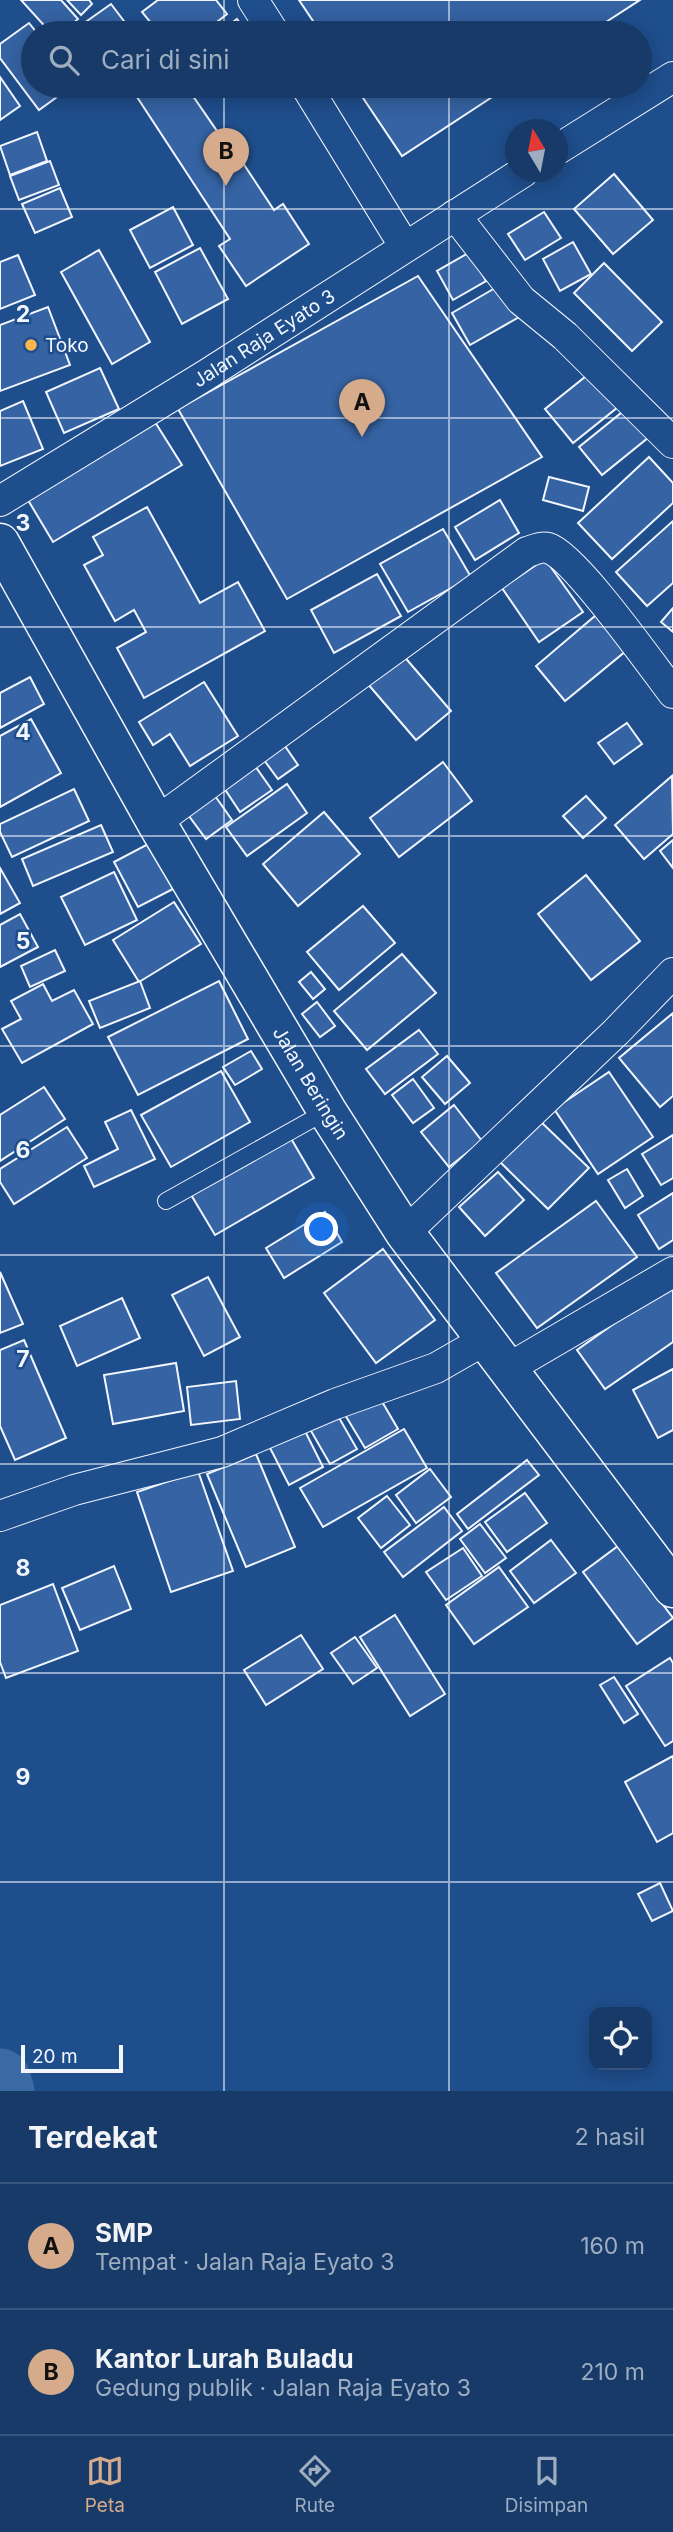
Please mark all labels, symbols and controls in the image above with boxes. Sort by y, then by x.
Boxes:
search box [21,21,652,98]
icon: search [45,41,83,79]
text: Cari di sini [101,44,230,75]
north arrow [505,119,568,182]
pin: B [203,128,249,186]
street label: Jalan Raja Eyato 3 [189,285,339,392]
text: 2 [16,300,30,328]
place label: Toko [45,334,89,357]
marker: Toko [23,337,39,353]
pin: A [339,379,385,437]
text: 3 [16,509,30,537]
text: 4 [15,718,31,746]
text: 5 [16,927,30,955]
street label: Jalan Beringin [268,1023,353,1144]
text: 6 [16,1136,30,1164]
your location [304,1212,338,1246]
text: 7 [16,1345,30,1373]
text: 8 [16,1554,30,1582]
text: 9 [16,1763,30,1791]
map controls [589,2007,652,2070]
button: locate [589,2007,652,2070]
scale bar [21,2042,122,2074]
text: 20 m [32,2045,78,2068]
text: Terdekat [28,2119,158,2155]
text: 2 hasil [575,2123,645,2151]
text: SMP [95,2217,153,2248]
text: A [42,2232,60,2260]
text: 160 m [580,2232,645,2260]
text: Tempat · Jalan Raja Eyato 3 [95,2248,394,2276]
text: Kantor Lurah Buladu [95,2343,354,2374]
text: B [43,2358,59,2386]
text: 210 m [580,2358,645,2386]
text: Gedung publik · Jalan Raja Eyato 3 [95,2374,471,2402]
tab: Peta [85,2452,125,2517]
tab: Rute [295,2452,335,2517]
tab: Disimpan [505,2452,588,2517]

